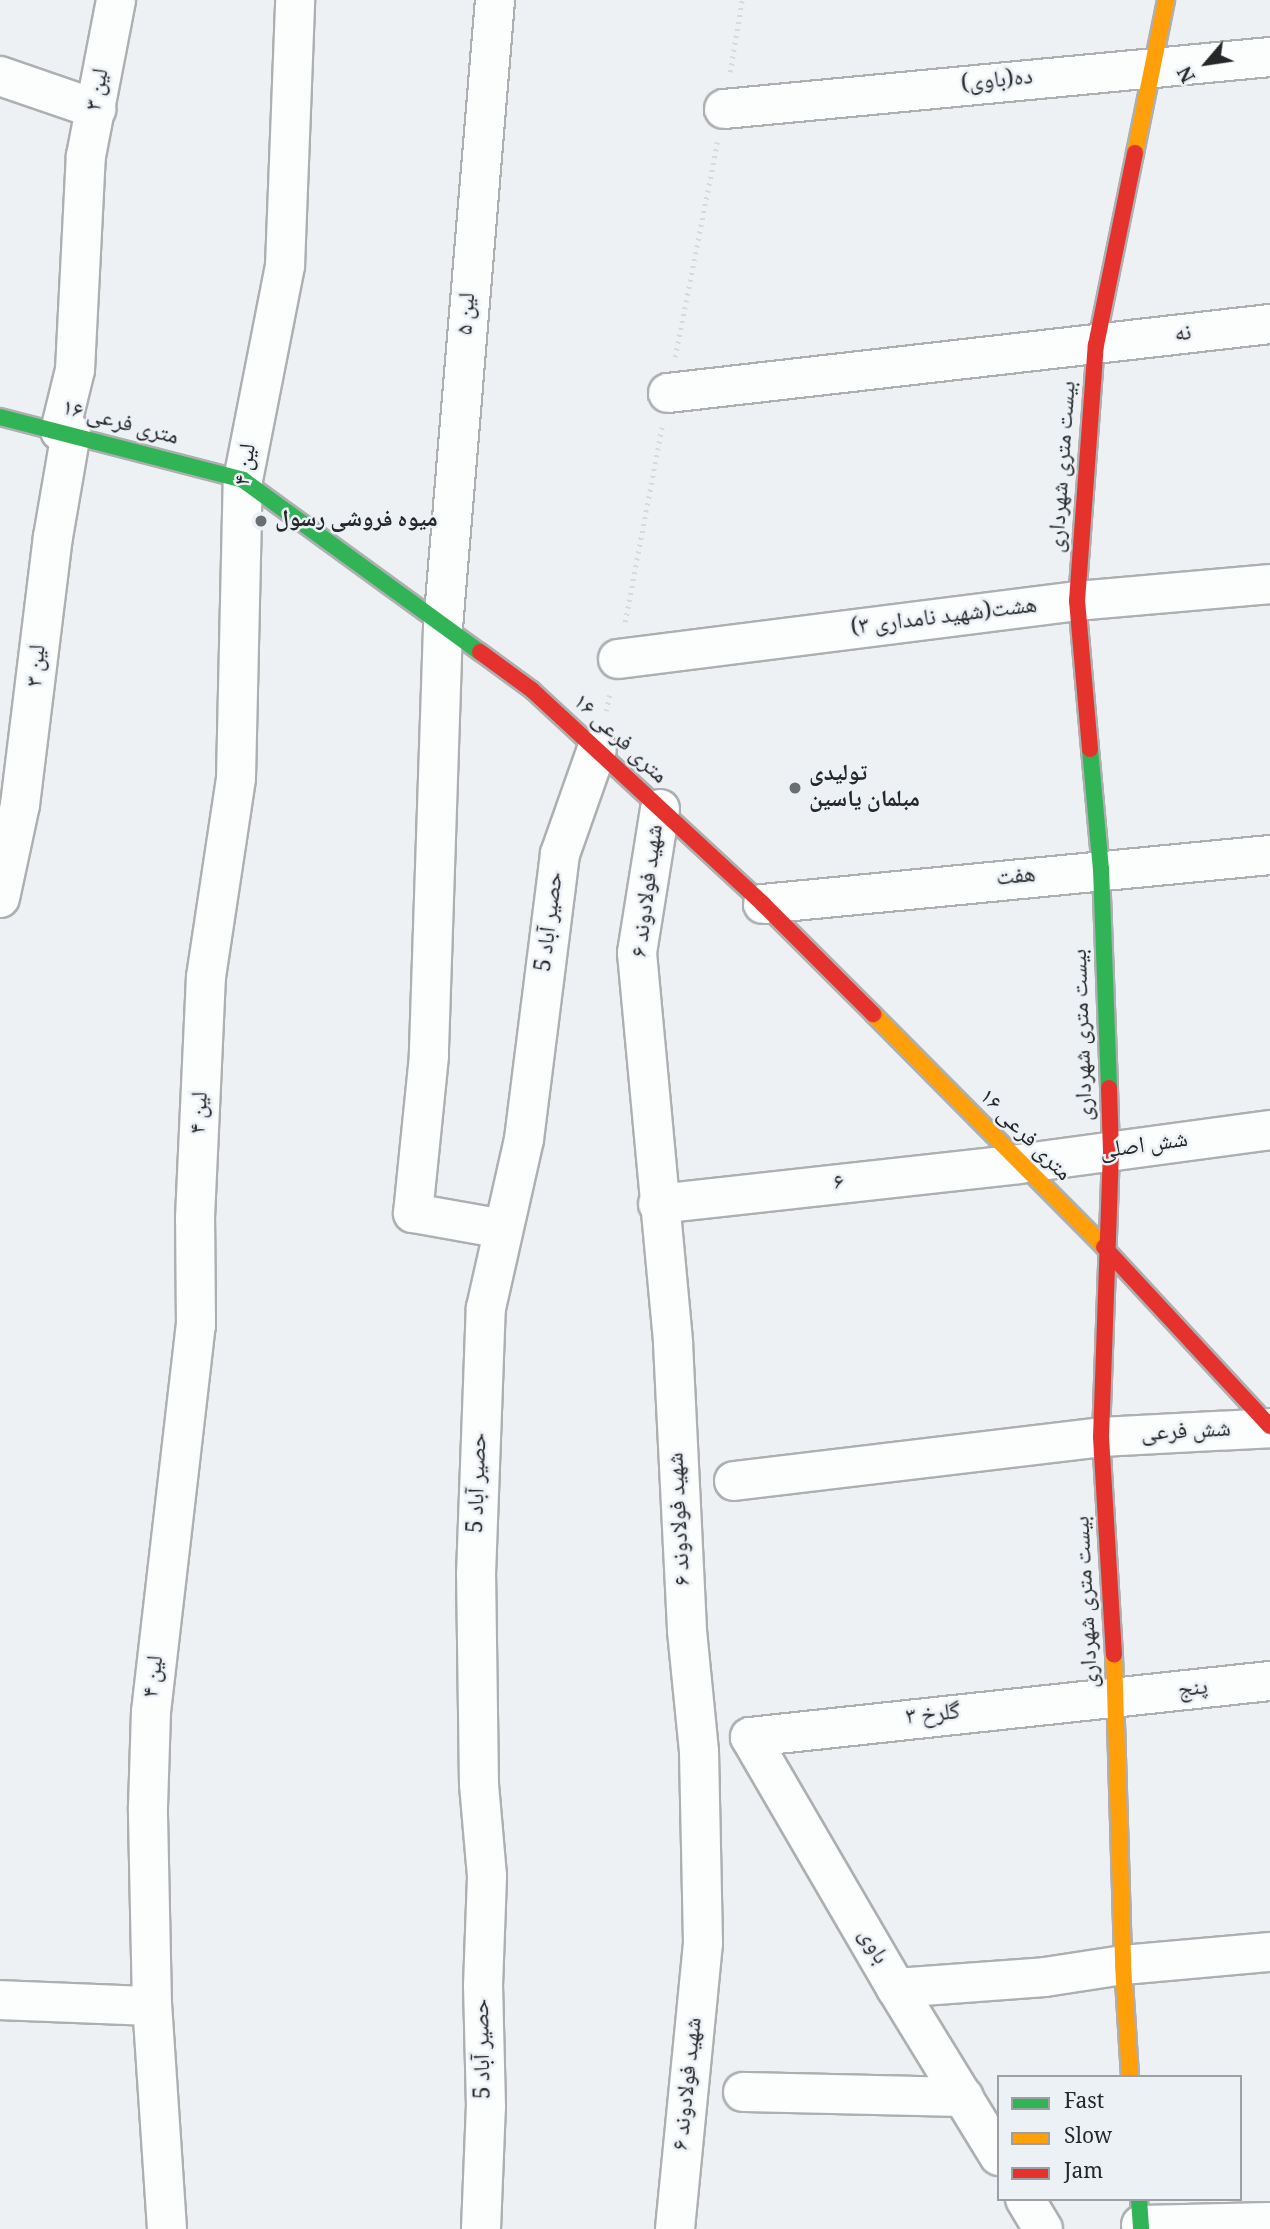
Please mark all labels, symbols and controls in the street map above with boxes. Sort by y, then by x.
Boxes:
north arrow [1172,28,1242,98]
text: N [1171,59,1206,87]
street label: ده(باوی) [960,65,1034,99]
street label: لین ۳ [81,67,117,113]
street label: لین ۵ [453,292,483,336]
street label: نه [1173,320,1193,350]
street label: بیست متری شهرداری [1044,380,1084,554]
street label: ۱۶ متری فرعی [59,395,181,453]
street label: لین ۴ [230,442,264,488]
place label: میوه فروشی رسول [275,507,438,535]
marker: میوه فروشی رسول [253,513,269,529]
street label: هشت(شهید نامداری ۳) [849,593,1039,643]
street label: لین ۳ [22,644,54,688]
street label: ۱۶ متری فرعی [566,689,672,791]
place label: تولیدی مبلمان یاسین [809,761,920,815]
marker: تولیدی مبلمان یاسین [787,780,803,796]
street label: شهید فولادوند ۶ [627,823,671,959]
street label: هفت [995,862,1037,894]
street label: حصیر آباد 5 [531,871,571,973]
street label: بیست متری شهرداری [1067,948,1101,1122]
street label: ۱۶ متری فرعی [972,1084,1076,1188]
street label: لین ۴ [186,1091,216,1135]
street label: شش اصلی [1098,1127,1190,1167]
street label: ۶ [832,1170,846,1198]
street label: شش فرعی [1140,1417,1232,1449]
street label: حصیر آباد 5 [463,1432,495,1534]
street label: شهید فولادوند ۶ [664,1452,698,1586]
street label: بیست متری شهرداری [1070,1515,1106,1689]
street label: لین ۴ [139,1654,171,1700]
street label: پنج [1176,1674,1210,1706]
street label: گلرخ ۳ [904,1699,962,1733]
street label: باوی [851,1924,893,1970]
street label: حصیر آباد 5 [469,1999,499,2099]
street label: شهید فولادوند ۶ [668,2016,710,2152]
legend [997,2075,1242,2201]
text: Fast [1064,2086,1104,2121]
text: Slow [1064,2121,1112,2156]
text: Jam [1064,2156,1103,2191]

